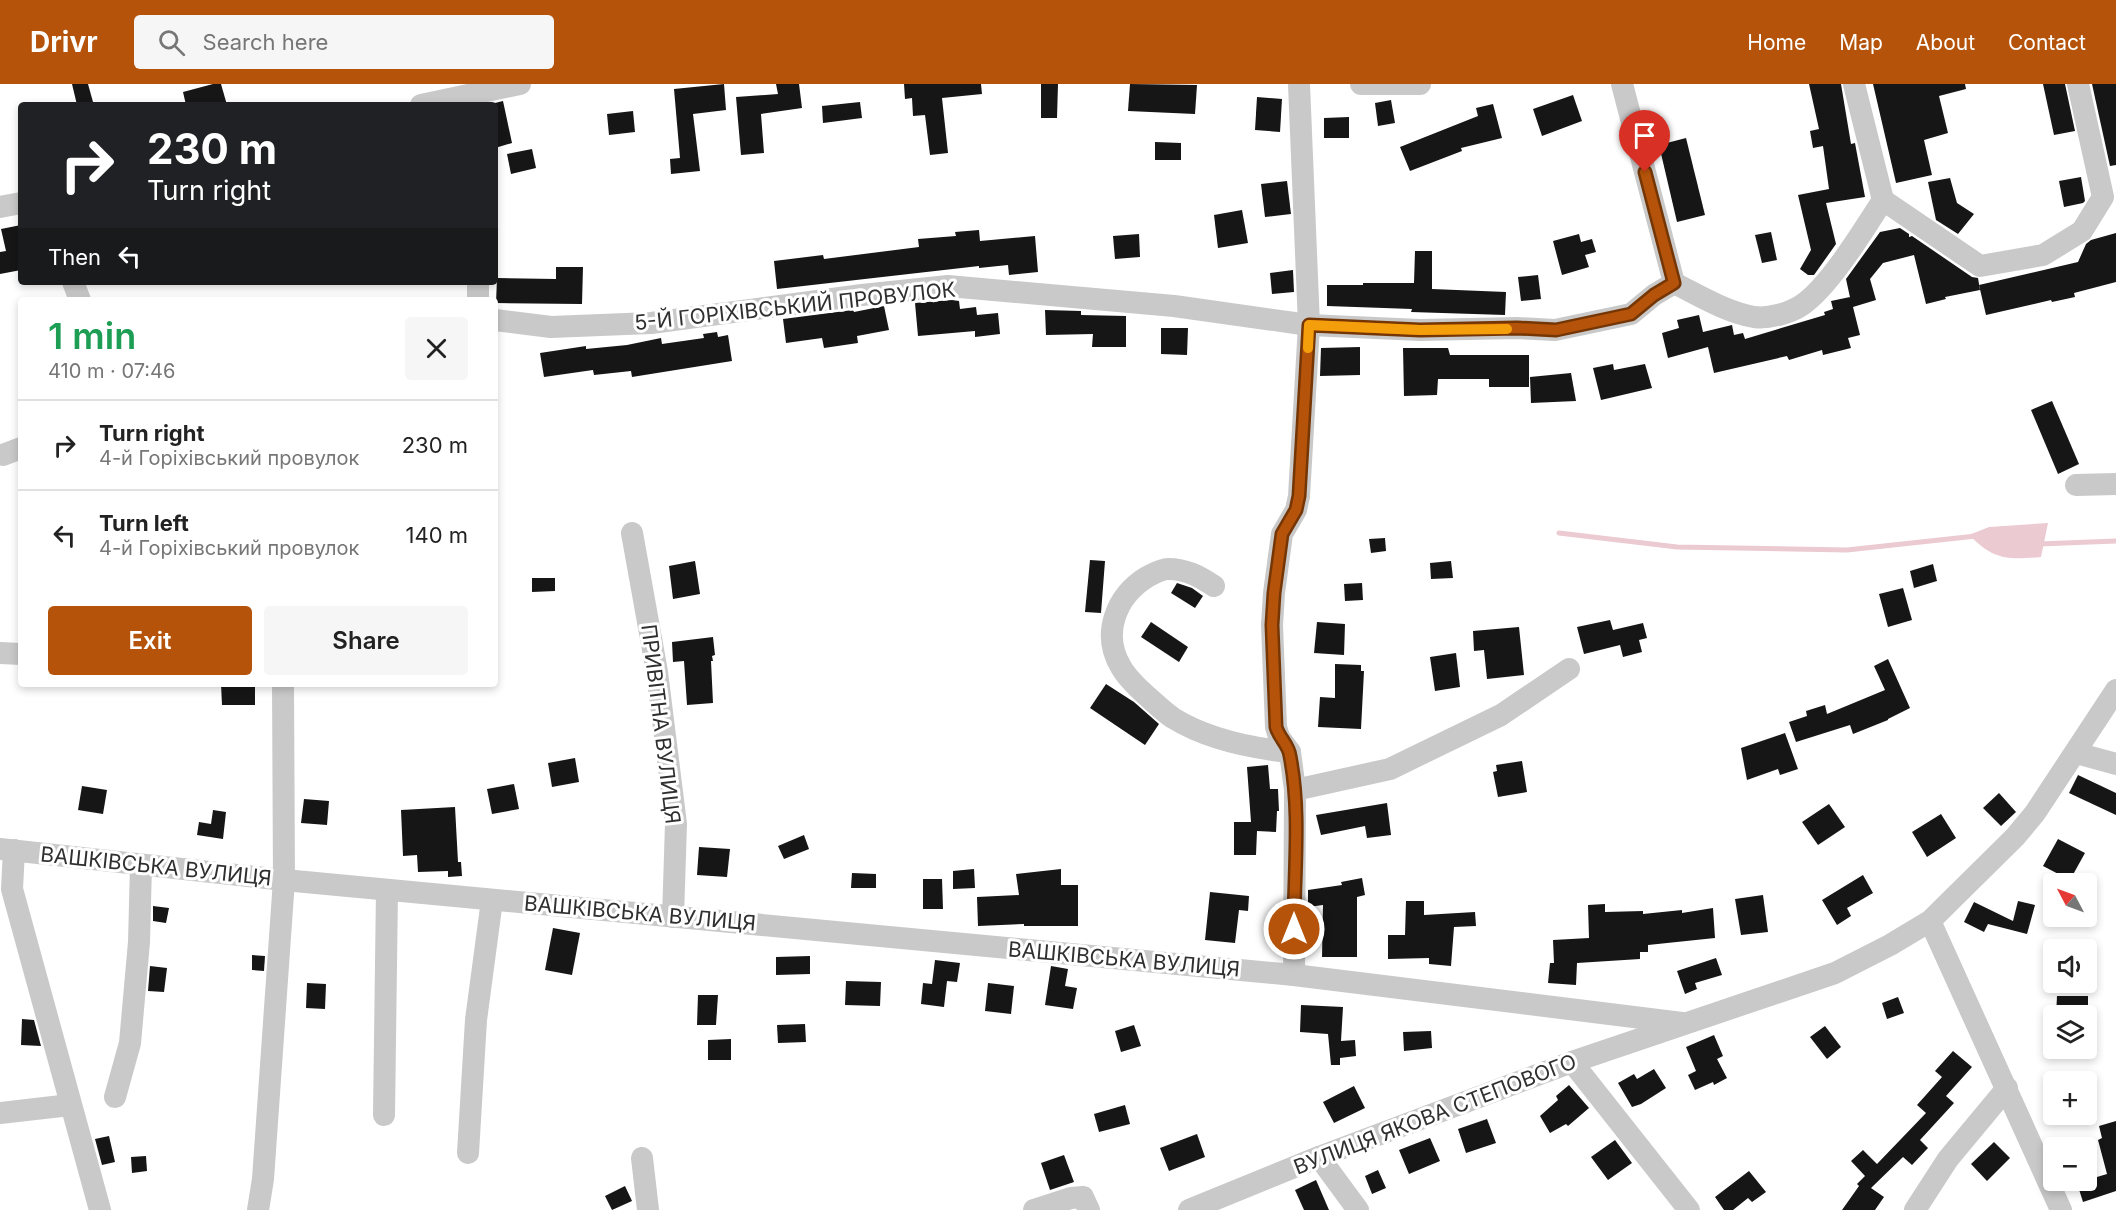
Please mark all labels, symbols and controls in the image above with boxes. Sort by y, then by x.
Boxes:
search box [134,15,554,69]
text: Drivr [30,25,98,59]
icon: search [155,26,188,59]
text: Search here [203,29,328,55]
text: Home [1747,30,1806,55]
text: Map [1839,30,1883,55]
text: About [1916,30,1975,55]
text: Contact [2008,30,2086,55]
pin [1619,110,1670,172]
icon: arrive [1628,119,1661,152]
text: 230 m [147,123,277,174]
icon: right [48,126,126,204]
text: Turn right [147,174,271,207]
icon: left [113,240,146,273]
text: Then [48,244,101,270]
street label: 5-Й ГОРІХІВСЬКИЙ ПРОВУЛОК [633,276,957,335]
text: 1 min [48,314,136,358]
button: close [405,317,468,380]
text: 410 m · 07:46 [48,359,175,383]
text: Turn right [99,420,205,446]
icon: right [48,429,81,462]
text: 230 m [402,432,468,458]
text: 4-й Горіхівський провулок [99,446,359,470]
text: Turn left [99,510,189,536]
icon: left [48,519,81,552]
text: 140 m [406,522,468,548]
text: 4-й Горіхівський провулок [99,536,359,560]
button: Exit [48,606,252,675]
button: Share [264,606,468,675]
street label: ПРИВІТНА ВУЛИЦЯ [636,623,686,825]
street label: ВАШКІВСЬКА ВУЛИЦЯ [39,841,273,891]
north arrow [2043,873,2097,927]
map controls [2043,873,2097,1191]
street label: ВАШКІВСЬКА ВУЛИЦЯ [523,890,757,936]
position arrow [1262,897,1326,961]
street label: ВАШКІВСЬКА ВУЛИЦЯ [1007,936,1241,982]
button: sound [2043,939,2097,993]
button: layers [2043,1005,2097,1059]
street label: ВУЛИЦЯ ЯКОВА СТЕПОВОГО [1290,1048,1580,1180]
button: + [2043,1071,2097,1125]
button: − [2043,1137,2097,1191]

